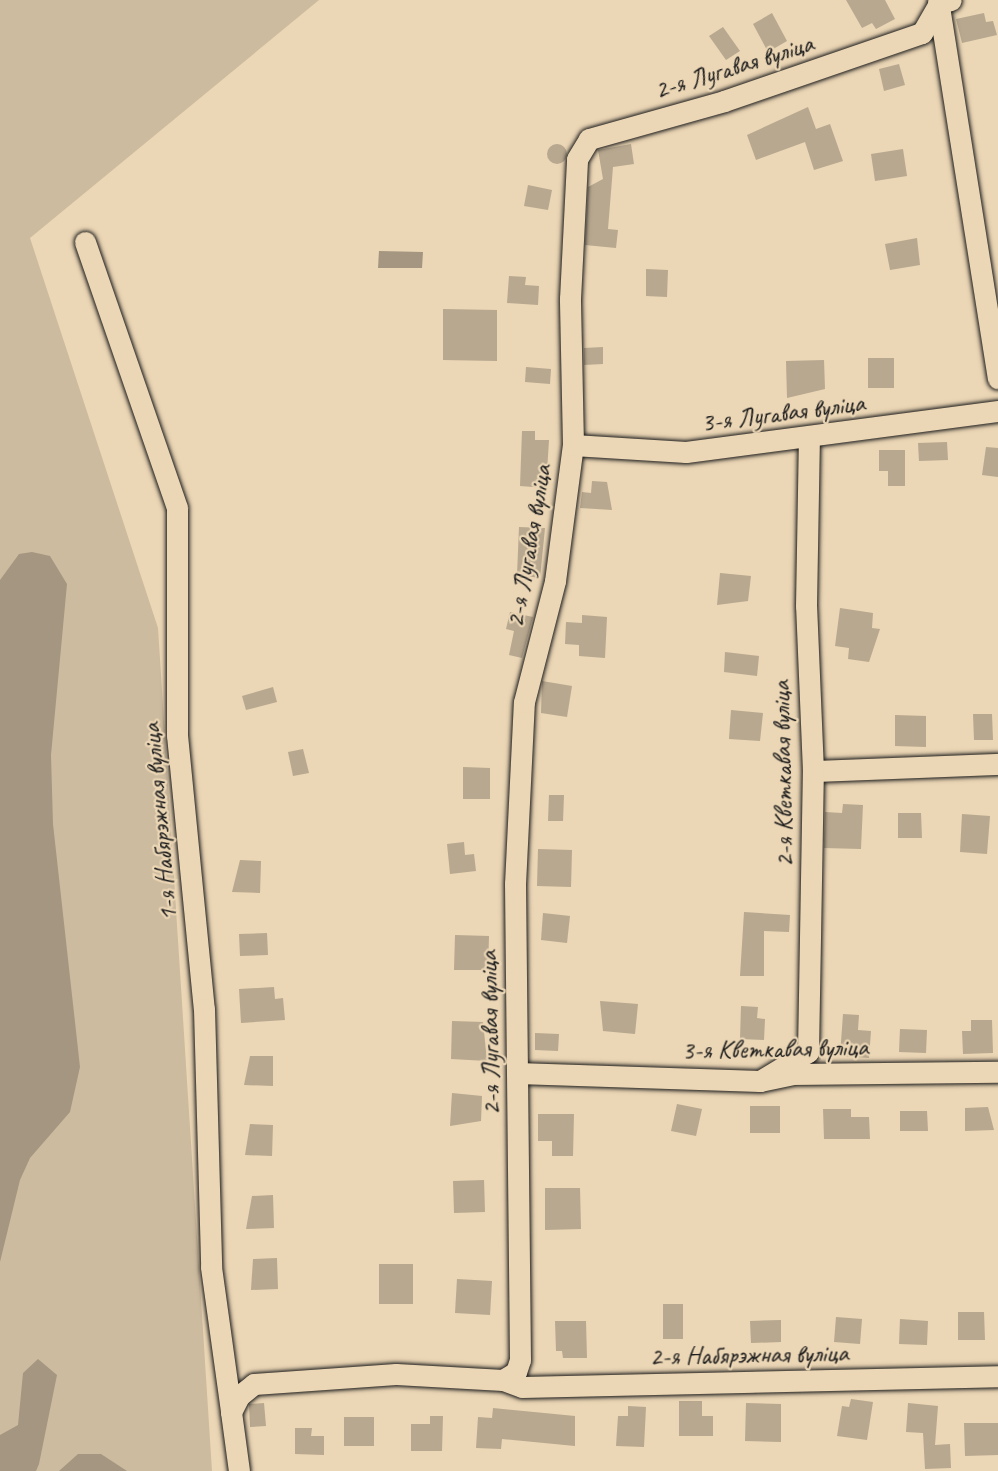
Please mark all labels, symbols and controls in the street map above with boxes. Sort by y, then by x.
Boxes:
street label: 2-я Лугавая вуліца [651,28,817,106]
street label: 3-я Лугавая вуліца [700,388,866,438]
street label: 2-я Лугавая вуліца [499,463,559,629]
street label: 2-я Кветкавая вуліца [766,681,800,867]
street label: 1-я Набярэжная вуліца [136,722,184,922]
street label: 2-я Лугавая вуліца [473,951,507,1115]
street label: 3-я Кветкавая вуліца [682,1032,868,1066]
street label: 2-я Набярэжная вуліца [650,1338,848,1372]

